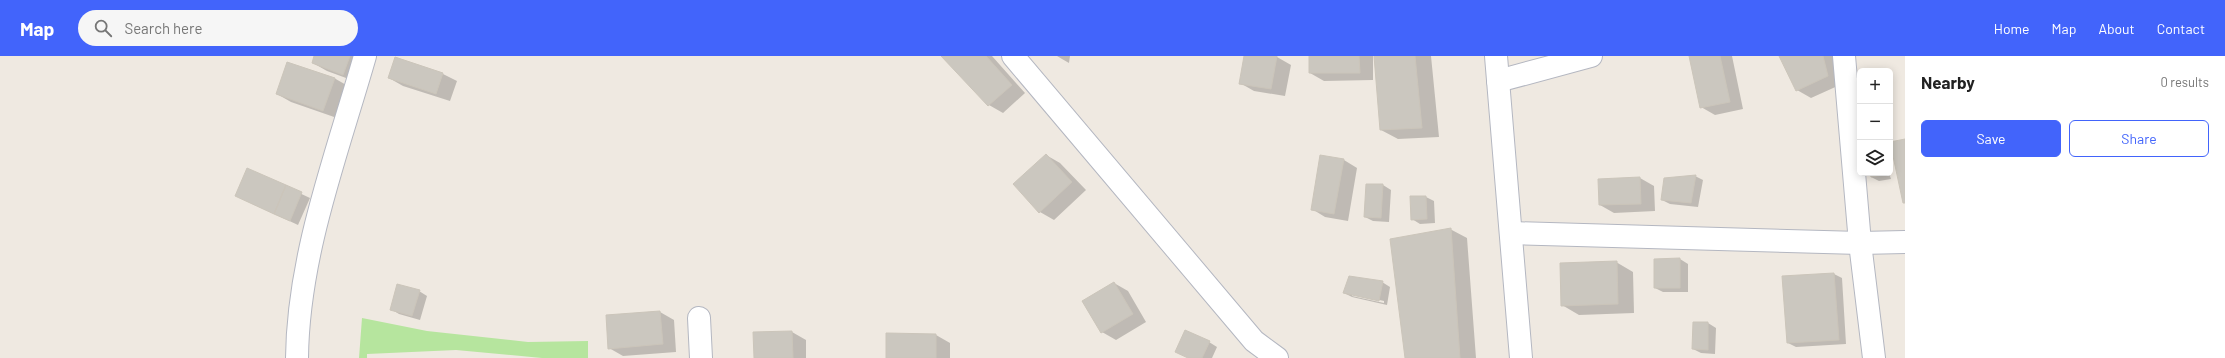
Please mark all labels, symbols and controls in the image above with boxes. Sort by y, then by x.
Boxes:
search box [78,10,358,46]
text: Map [20,17,54,40]
icon: search [92,17,114,39]
text: Search here [124,19,202,37]
text: Home [1994,20,2030,37]
text: Map [2052,20,2076,37]
text: About [2098,20,2135,37]
text: Contact [2157,20,2205,37]
map controls [1857,68,1893,176]
button: + [1857,68,1893,104]
text: Nearby [1921,72,1975,92]
text: 0 results [2160,74,2209,90]
button: − [1857,104,1893,140]
button: Save [1921,120,2061,157]
button: Share [2069,120,2209,157]
button: layers [1857,140,1893,176]

